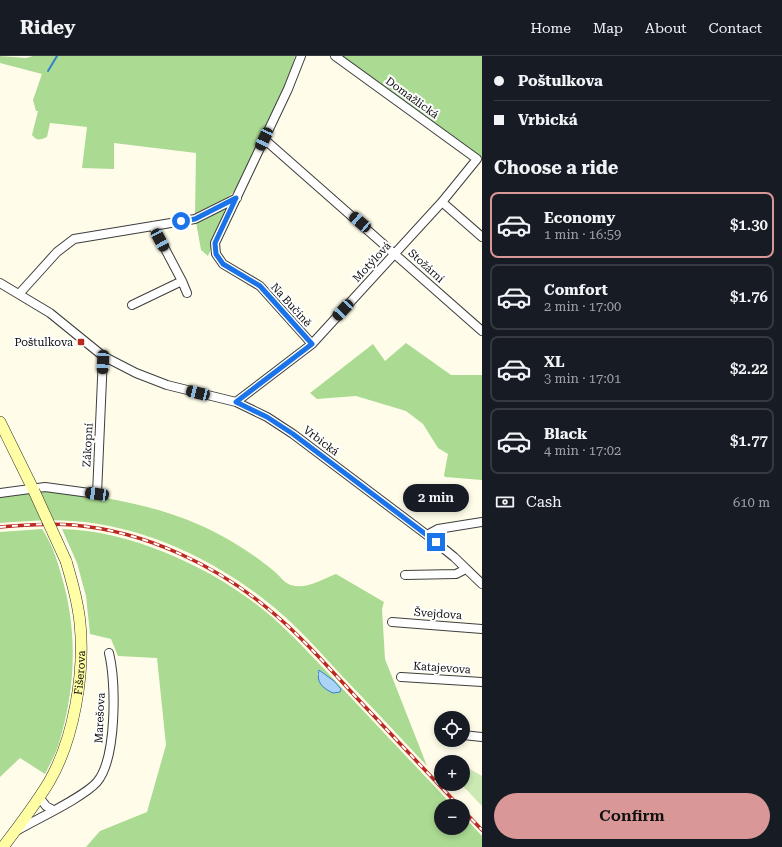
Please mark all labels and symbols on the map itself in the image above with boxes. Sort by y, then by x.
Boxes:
street label: Domažlická [383,74,441,122]
car [253,126,275,152]
car [347,210,373,234]
route start [172,212,190,230]
car [149,227,171,253]
street label: Motýlová [350,239,394,285]
street label: Stožární [405,247,447,286]
street label: Na Bučině [268,280,314,330]
car [330,297,356,323]
place label: Poštulkova [15,336,73,349]
marker: Poštulkova [76,337,86,347]
car [96,350,110,374]
car [185,384,211,402]
street label: Zákopní [80,422,96,467]
street label: Vrbická [301,423,341,459]
callout: 2 min [403,484,469,512]
car [84,486,110,502]
route end [427,533,445,551]
street label: Švejdova [414,605,462,622]
street label: Fišerova [71,650,88,696]
street label: Katajevova [413,660,471,676]
street label: Marešova [92,692,108,744]

